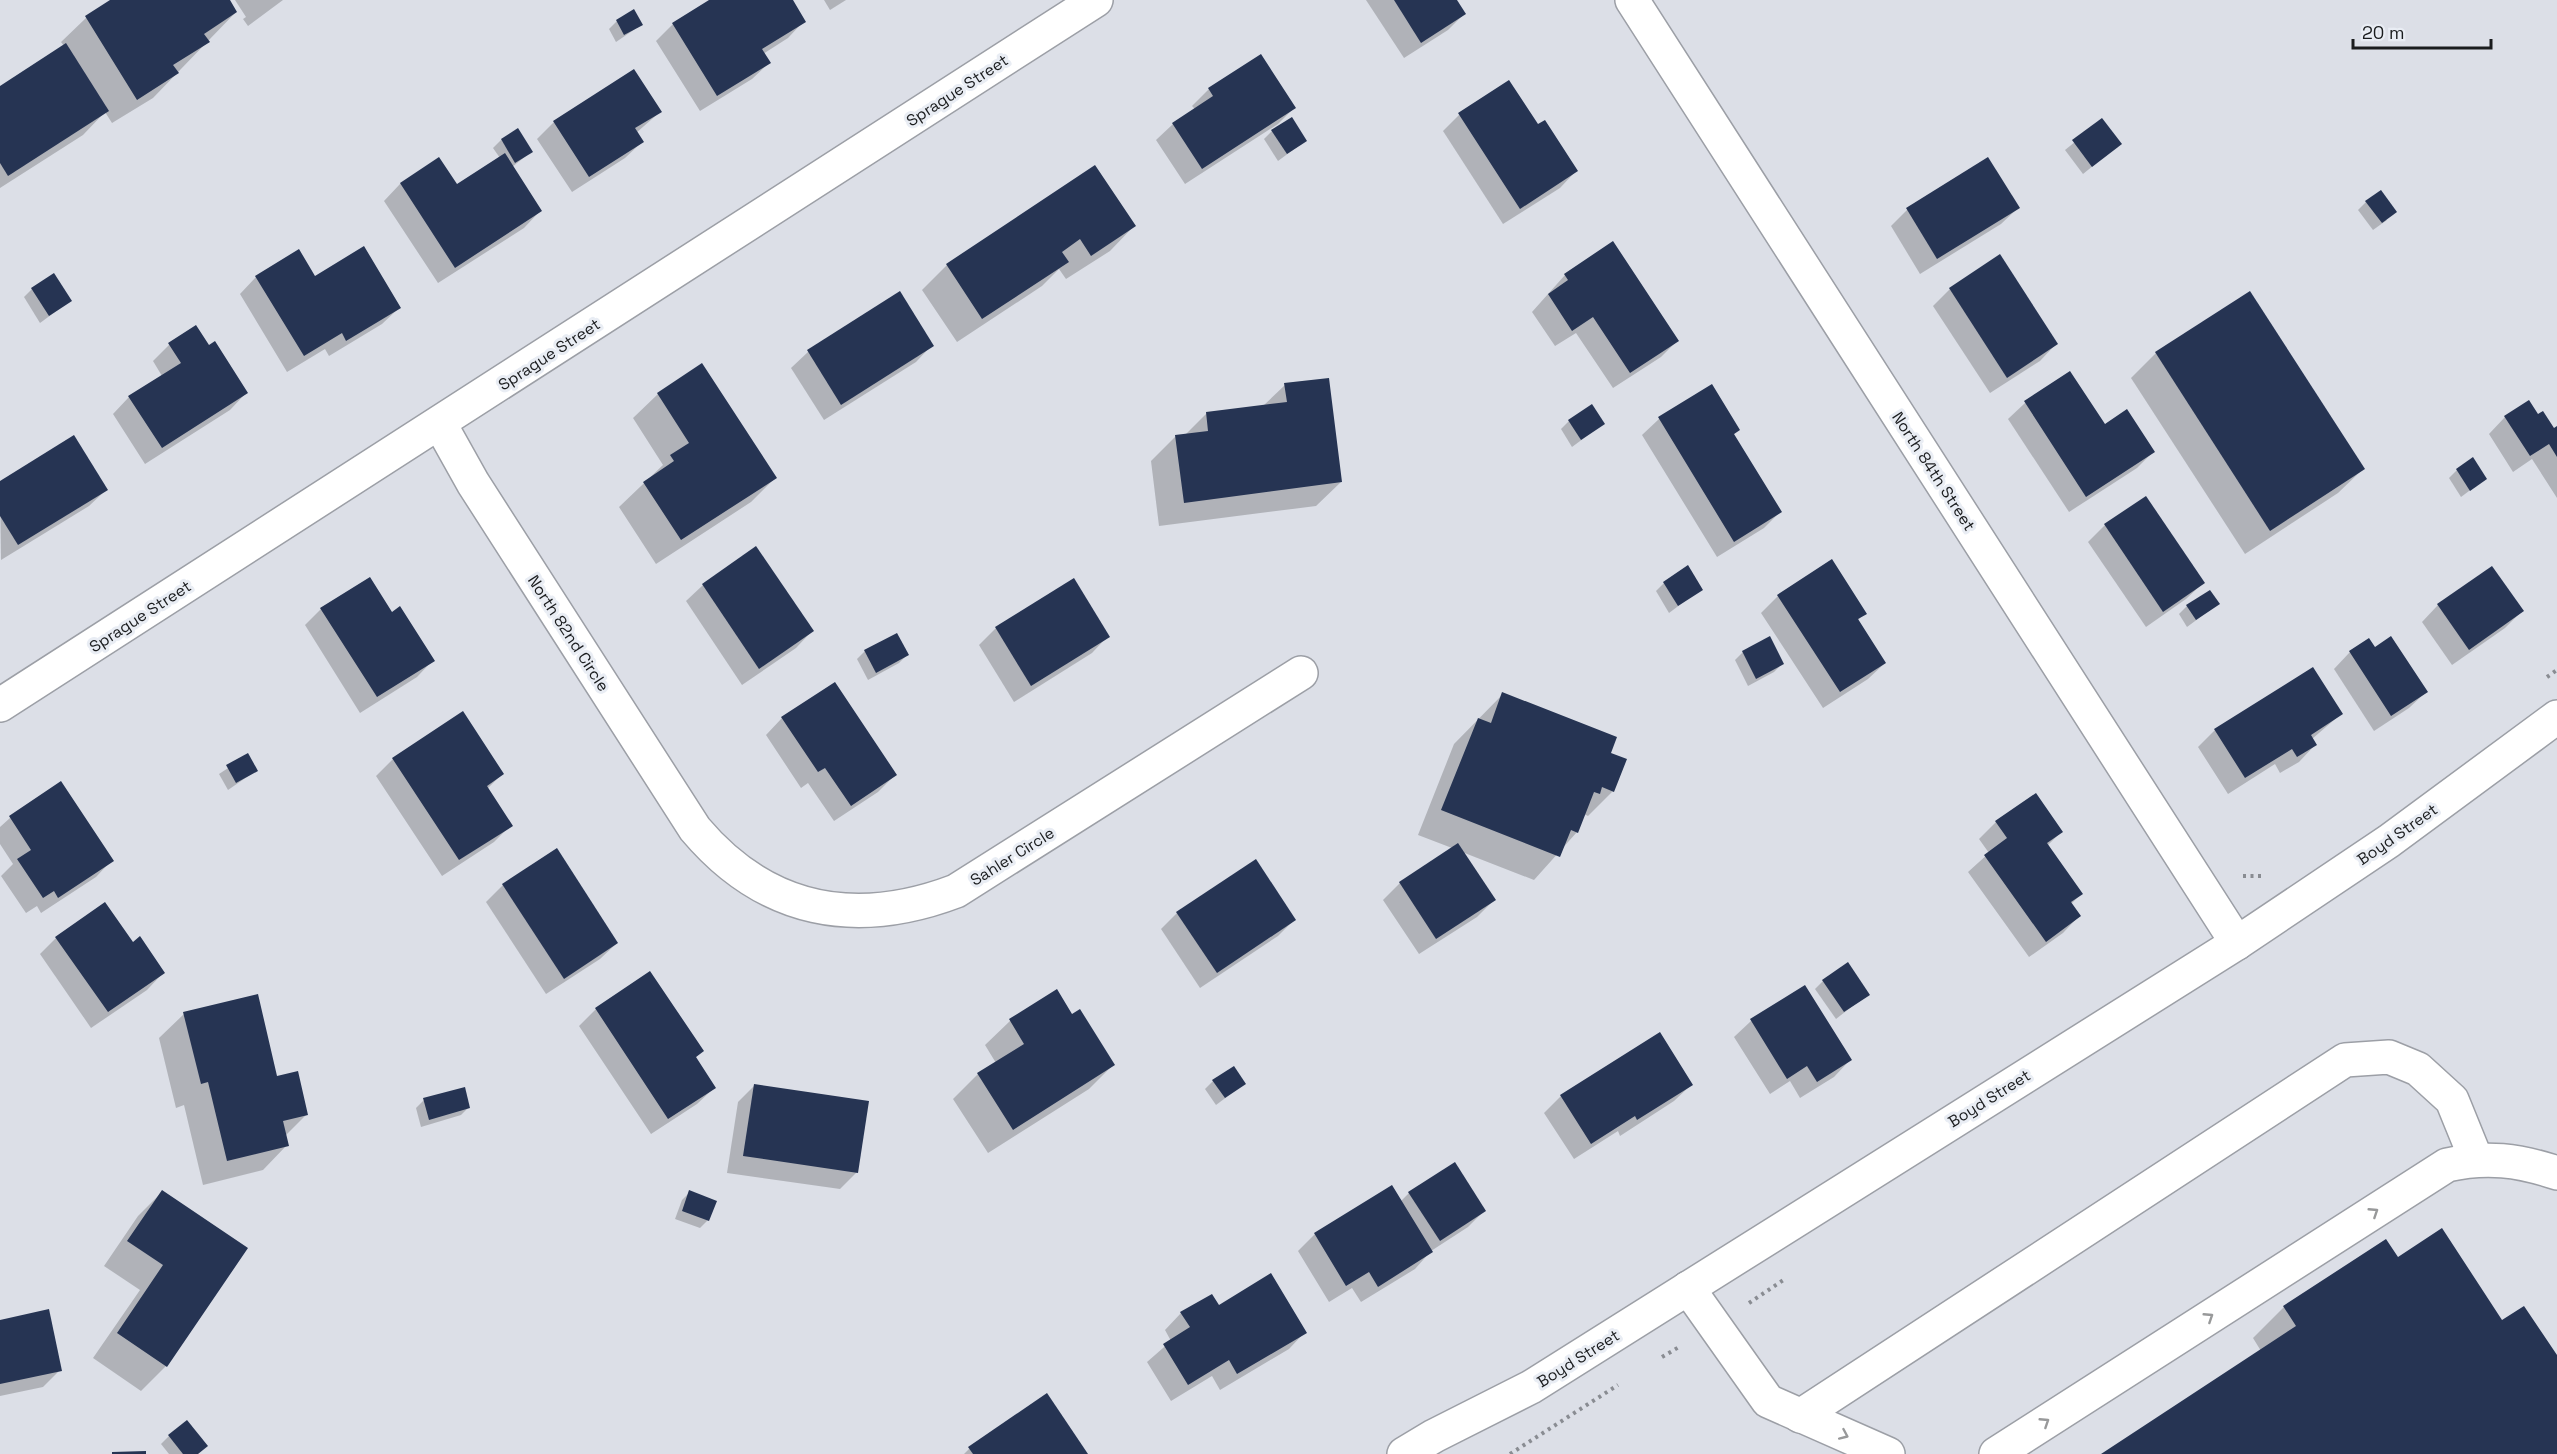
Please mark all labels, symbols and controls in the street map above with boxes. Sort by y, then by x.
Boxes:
scale bar [2353,12,2491,50]
text: 20 m [2362,21,2405,44]
street label: Sprague Street [902,50,1012,131]
street label: Sprague Street [494,314,604,395]
street label: North 84th Street [1887,408,1980,535]
street label: North 82nd Circle [523,571,614,695]
street label: Sprague Street [85,576,195,657]
street label: Boyd Street [2353,799,2442,870]
street label: Sahler Circle [966,822,1058,891]
street label: Boyd Street [1944,1065,2035,1132]
one-way arrow [2368,1208,2378,1220]
one-way arrow [2203,1314,2214,1325]
street label: Boyd Street [1533,1325,1624,1392]
one-way arrow [2039,1418,2049,1430]
one-way arrow [1838,1428,1849,1440]

